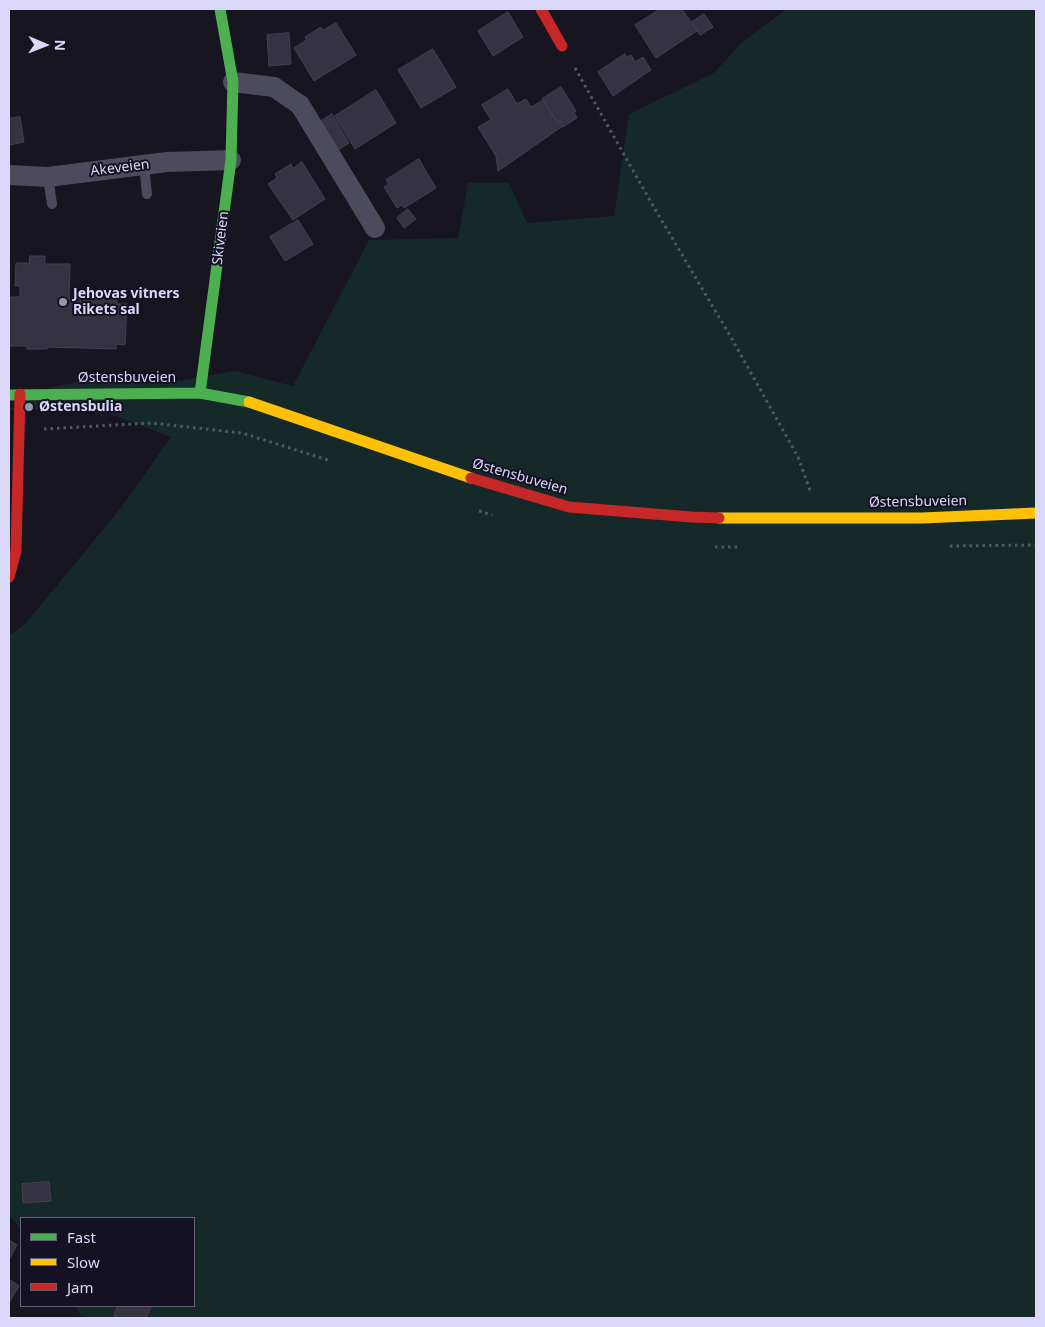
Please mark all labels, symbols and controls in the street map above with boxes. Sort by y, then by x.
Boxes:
north arrow [20,20,70,70]
text: N [51,39,70,51]
street label: Akeveien [90,156,150,180]
street label: Skiveien [209,210,233,266]
place label: Jehovas vitners Rikets sal [73,286,180,318]
marker: Jehovas vitners Rikets sal [57,296,69,308]
street label: Østensbuveien [78,370,176,386]
place label: Østensbulia [39,399,122,415]
marker: Østensbulia [23,401,35,413]
street label: Østensbuveien [470,455,570,499]
street label: Østensbuveien [869,493,967,511]
legend [20,1217,195,1307]
text: Fast [67,1227,96,1247]
text: Slow [67,1252,100,1272]
text: Jam [67,1277,94,1297]

